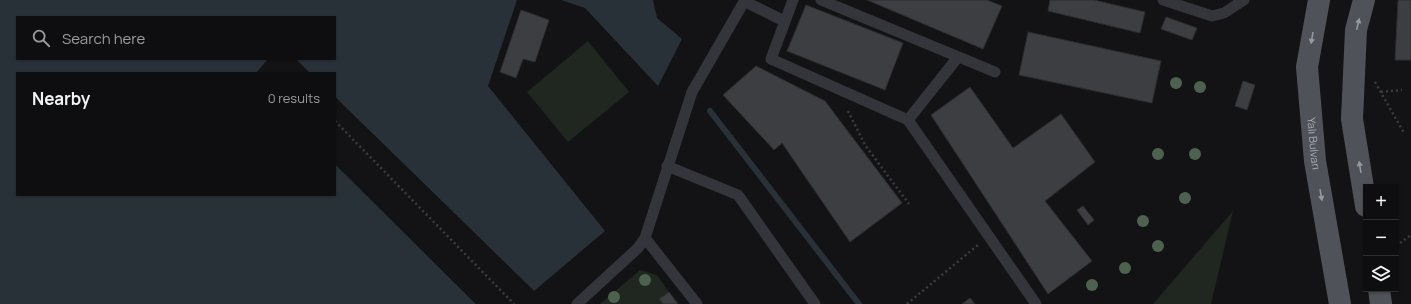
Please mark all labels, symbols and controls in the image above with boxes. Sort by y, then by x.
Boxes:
search box [16,16,336,60]
one-way arrow [1355,18,1361,30]
icon: search [30,27,52,49]
text: Search here [62,28,145,49]
one-way arrow [1309,32,1315,45]
text: Nearby [32,87,90,110]
text: 0 results [268,89,320,107]
street label: Yalı Bulvarı [1304,117,1324,171]
one-way arrow [1357,161,1363,173]
map controls [1363,184,1399,292]
button: + [1363,184,1399,220]
one-way arrow [1318,189,1324,201]
button: − [1363,220,1399,256]
button: layers [1363,256,1399,292]

